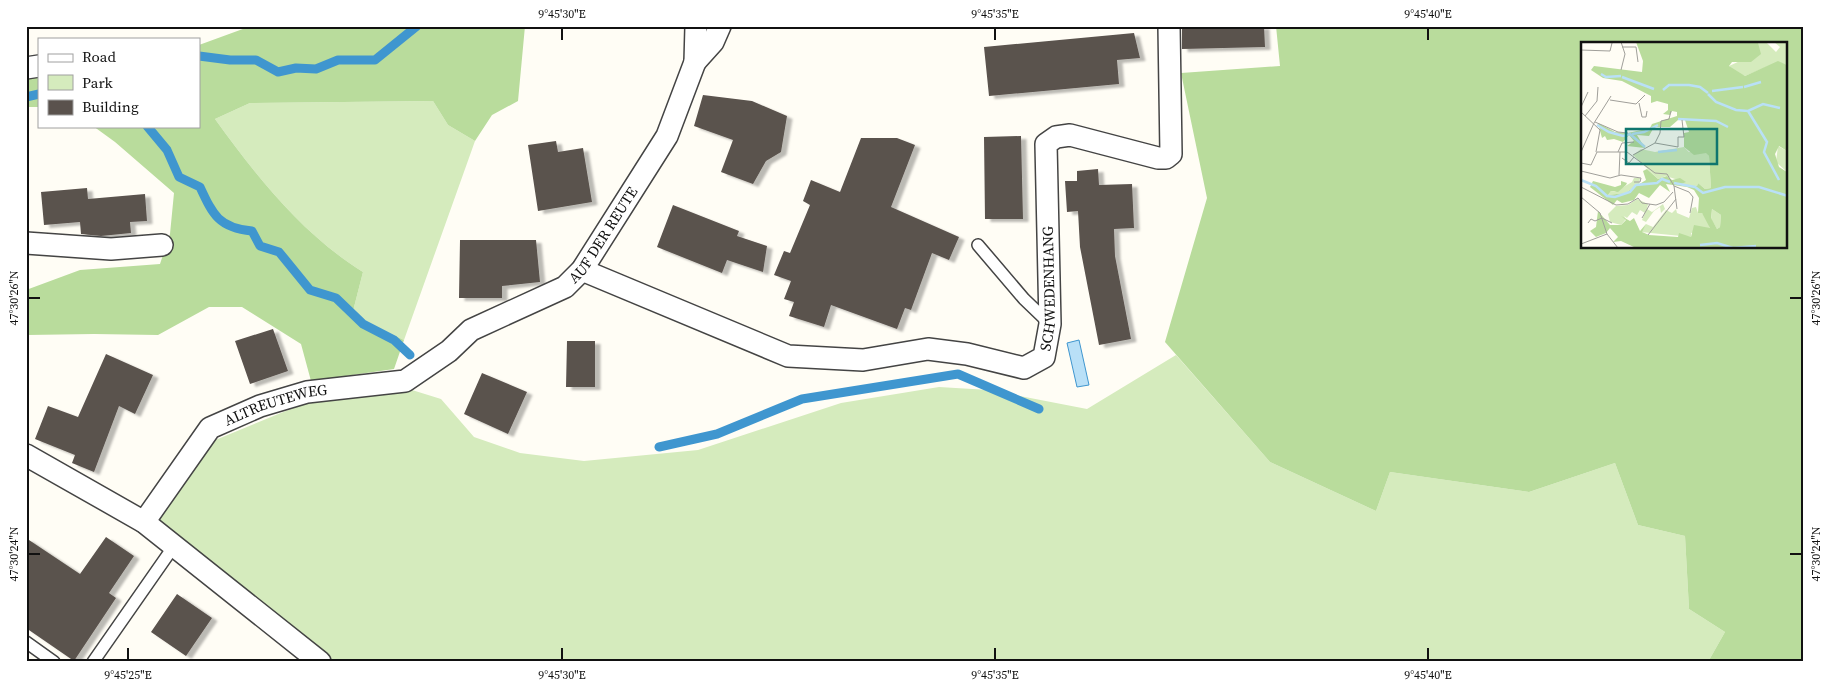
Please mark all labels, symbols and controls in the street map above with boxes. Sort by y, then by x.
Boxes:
text: 9°45'30"E [538,6,586,22]
text: 9°45'35"E [971,6,1019,22]
text: 9°45'40"E [1404,6,1452,22]
legend [38,38,200,128]
inset map [1581,42,1788,249]
text: Road [82,46,116,67]
text: Park [82,72,114,93]
text: Building [82,96,139,117]
street label: AUF DER REUTE [564,182,642,288]
street label: SCHWEDENHANG [1034,226,1060,353]
text: 47°30'26"N [6,270,22,326]
text: 47°30'26"N [1808,270,1824,326]
street label: ALTREUTEWEG [221,379,328,431]
text: 47°30'24"N [6,526,22,582]
text: 47°30'24"N [1808,526,1824,582]
text: 9°45'25"E [104,667,152,683]
text: 9°45'30"E [538,667,586,683]
text: 9°45'35"E [971,667,1019,683]
text: 9°45'40"E [1404,667,1452,683]

